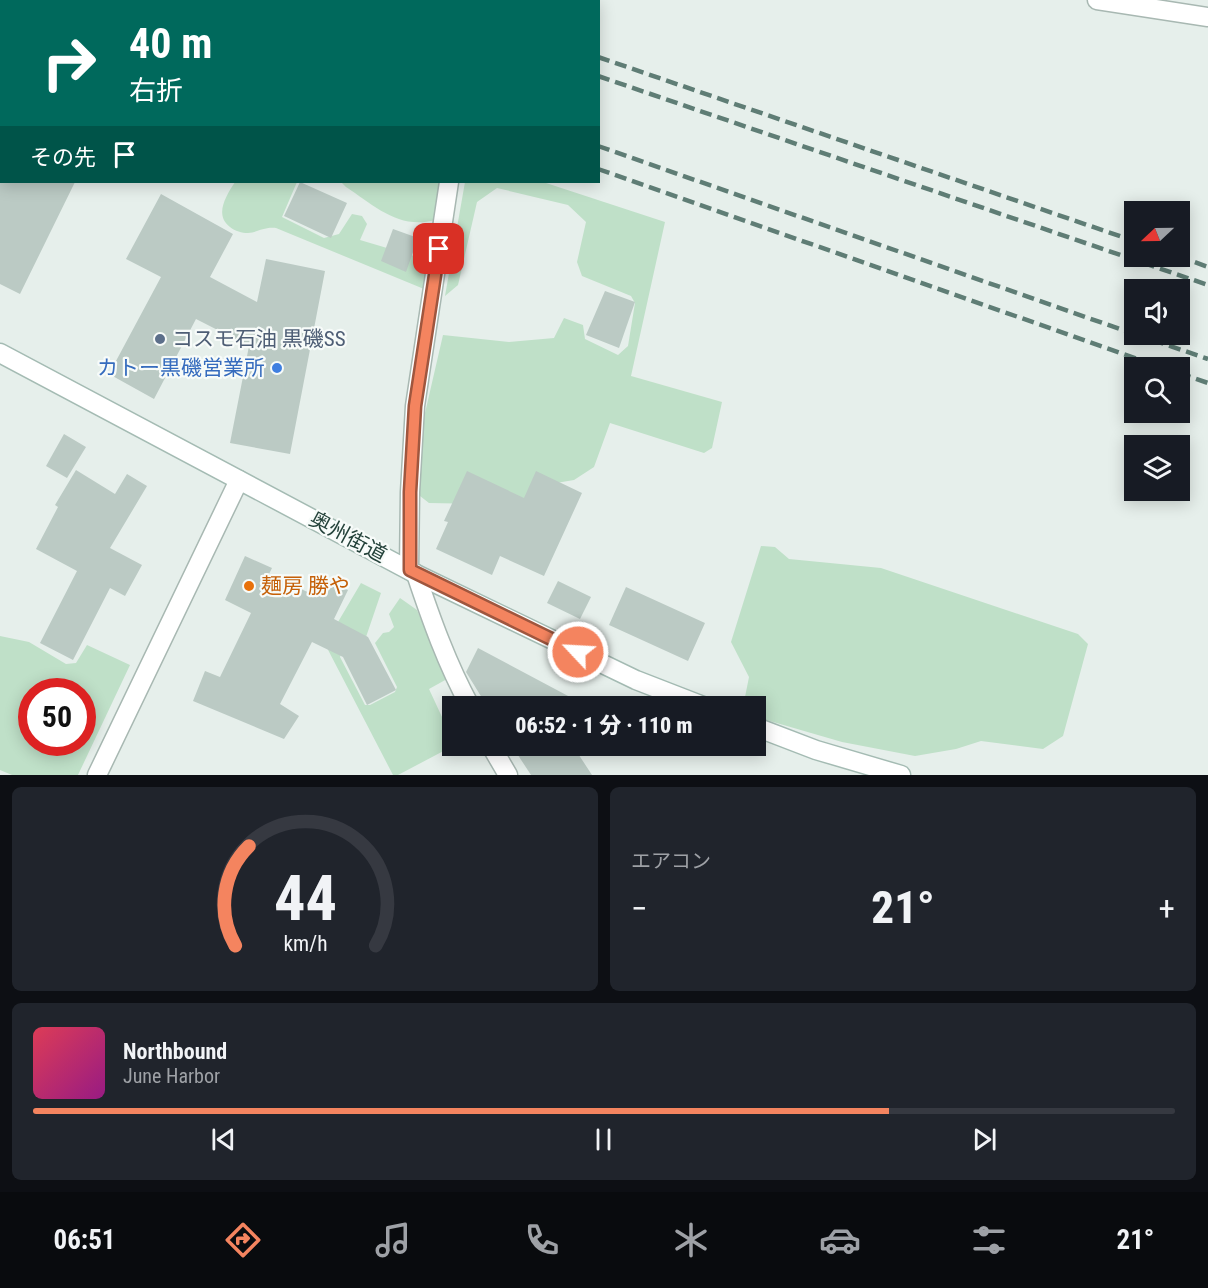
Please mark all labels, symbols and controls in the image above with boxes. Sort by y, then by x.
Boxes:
text: 40 m [129,19,212,68]
icon: right [30,24,108,102]
text: 右折 [129,75,183,107]
icon: arrive [108,138,141,171]
text: その先 [30,145,96,170]
north arrow [1124,201,1190,267]
map controls [1124,201,1190,501]
pin [413,223,464,274]
icon: arrive [422,232,455,265]
button: sound [1124,279,1190,345]
place label: コスモ石油 黒磯SS [172,327,346,351]
marker: コスモ石油 黒磯SS [153,332,167,346]
place label: カトー黒磯営業所 [97,356,265,380]
button: search [1124,357,1190,423]
marker: カトー黒磯営業所 [270,361,284,375]
button: layers [1124,435,1190,501]
street label: 奥州街道 [305,507,391,567]
place label: 麺房 勝や [261,574,350,598]
marker: 麺房 勝や [242,579,256,593]
position arrow [546,620,610,684]
speed limit sign: 50 [18,678,96,756]
text: 06:52 · 1 分 · 110 m [515,713,693,738]
text: エアコン [631,849,711,873]
text: 44 [273,862,337,935]
text: 21° [871,881,935,934]
text: − [631,889,648,928]
text: + [1159,889,1175,928]
text: km/h [283,931,327,956]
text: Northbound [123,1039,227,1064]
text: June Harbor [123,1064,220,1088]
icon: previous [207,1123,240,1156]
icon: pause [587,1123,620,1156]
icon: next [968,1123,1001,1156]
icon: directions [222,1219,264,1261]
icon: music [372,1219,414,1261]
icon: phone [521,1219,563,1261]
icon: climate [670,1219,712,1261]
icon: car [819,1219,861,1261]
icon: filters [968,1219,1010,1261]
text: 06:51 [54,1224,115,1256]
text: 21° [1117,1224,1154,1256]

